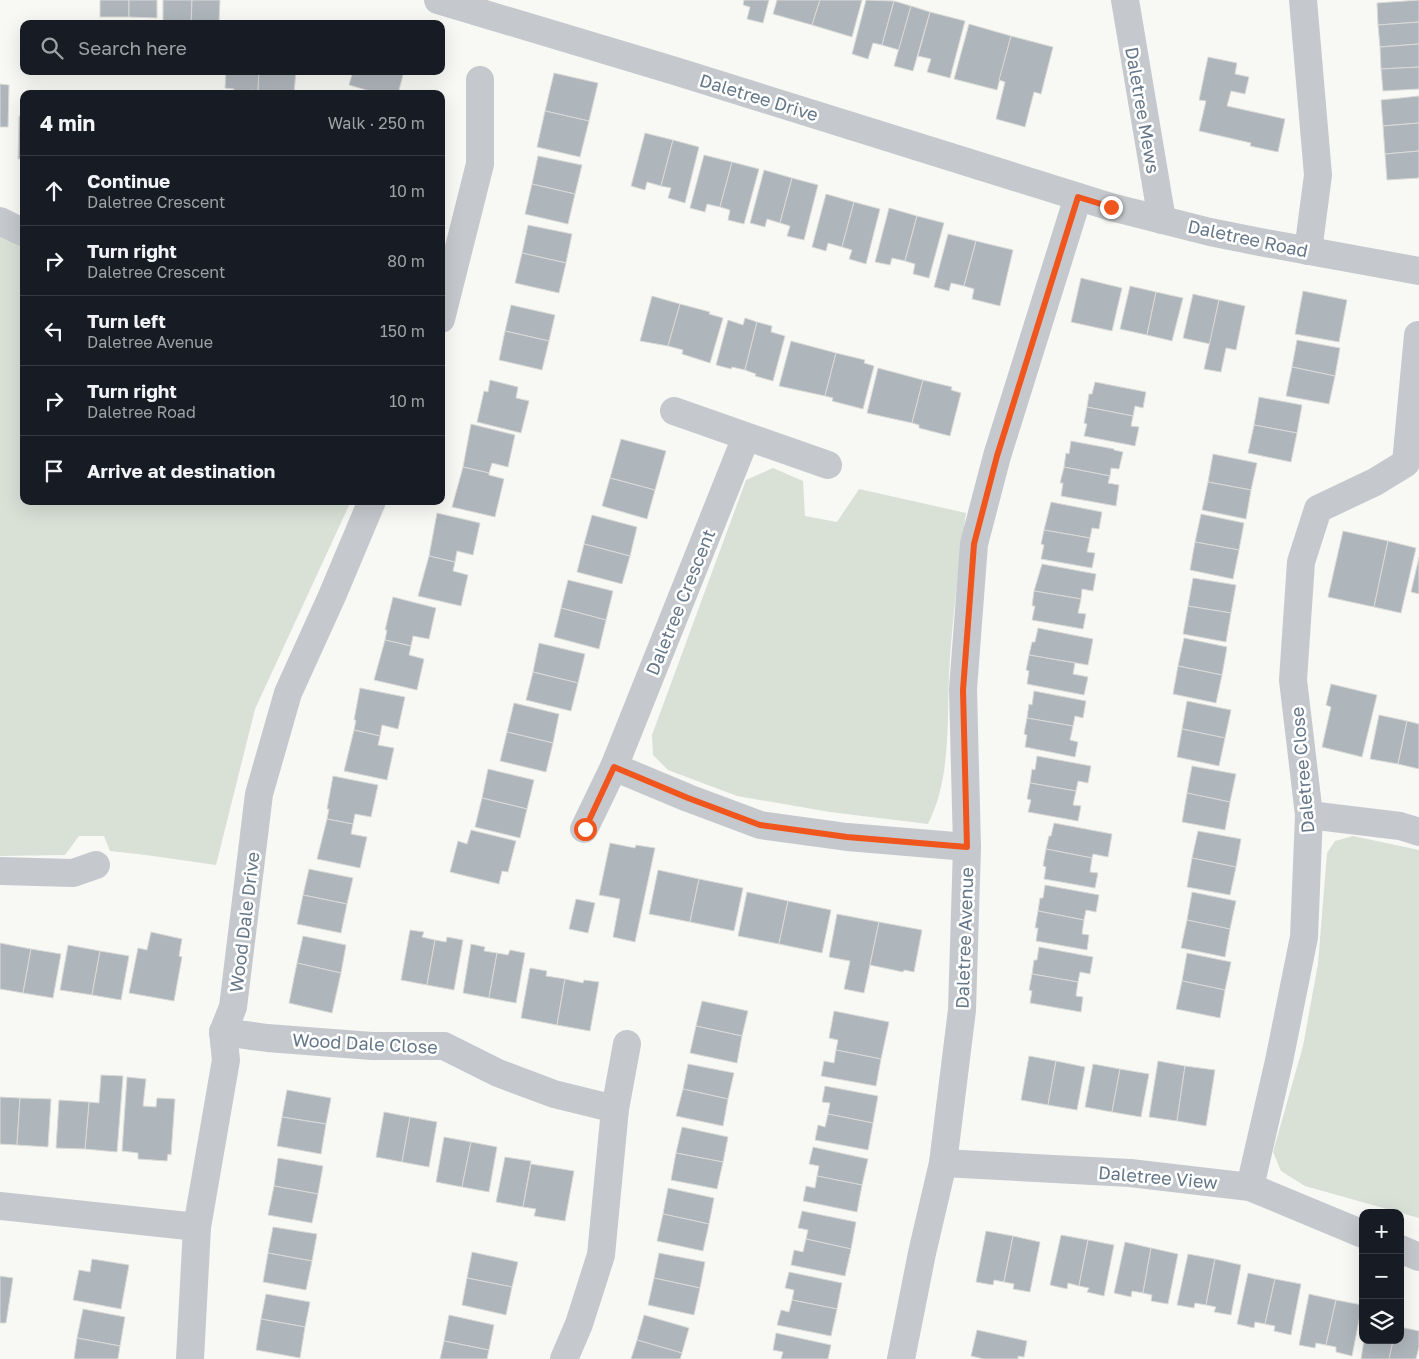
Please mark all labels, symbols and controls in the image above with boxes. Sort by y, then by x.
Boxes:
search box [20,20,445,75]
icon: search [38,34,66,62]
text: Search here [78,36,187,59]
street label: Daletree Mews [1121,45,1165,175]
street label: Daletree Drive [697,69,821,125]
text: 4 min [40,110,95,136]
text: Walk · 250 m [328,113,425,133]
text: Continue [87,169,170,192]
icon: ahead [40,177,68,205]
text: 10 m [389,181,425,201]
text: Daletree Crescent [87,192,225,212]
route end [1100,196,1123,219]
street label: Daletree Road [1186,215,1310,261]
text: Turn right [87,239,177,262]
icon: right [40,247,68,275]
text: 80 m [387,251,425,271]
text: Daletree Crescent [87,262,225,282]
text: Turn left [87,309,166,332]
icon: left [40,317,68,345]
text: 150 m [380,321,425,341]
text: Daletree Avenue [87,332,213,352]
text: Turn right [87,379,177,402]
icon: right [40,387,68,415]
text: 10 m [389,391,425,411]
text: Daletree Road [87,402,196,422]
icon: arrive [40,457,68,485]
text: Arrive at destination [87,459,275,482]
street label: Daletree Crescent [641,526,719,678]
street label: Daletree Close [1286,706,1318,834]
route start [574,818,597,841]
street label: Wood Dale Drive [224,850,264,994]
street label: Daletree Avenue [951,867,977,1009]
street label: Wood Dale Close [292,1028,438,1058]
street label: Daletree View [1097,1161,1219,1193]
map controls [1359,1209,1404,1344]
button: + [1359,1209,1404,1254]
button: − [1359,1254,1404,1299]
button: layers [1359,1299,1404,1344]

